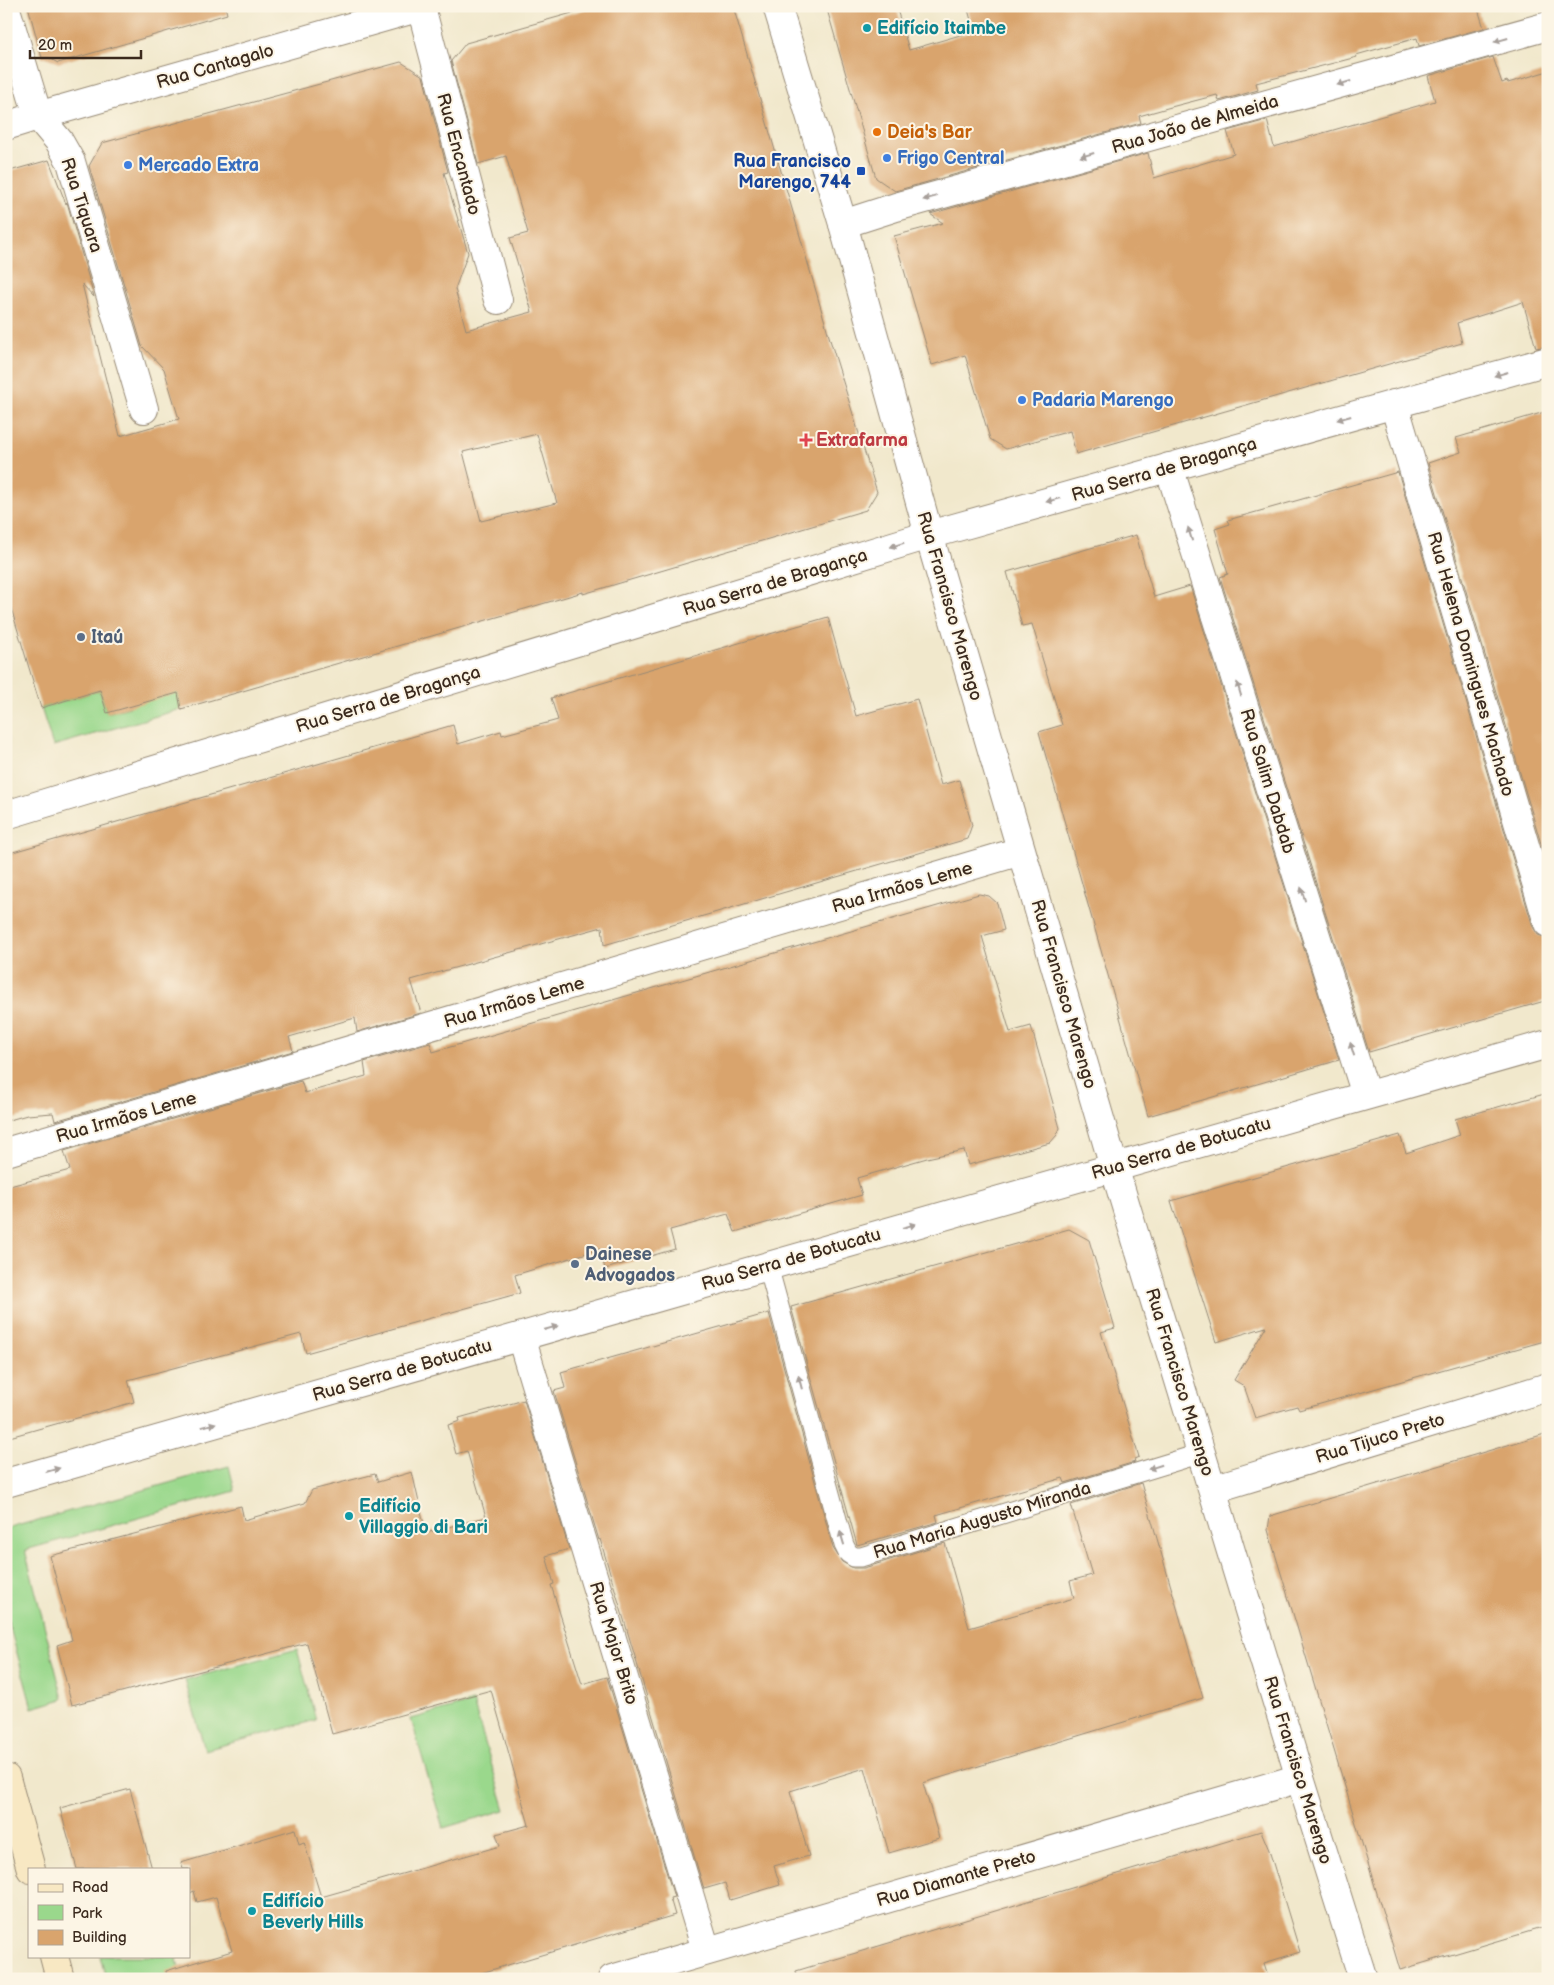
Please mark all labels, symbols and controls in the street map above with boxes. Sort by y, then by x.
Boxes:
place label: Edifício Itaimbe [877,18,1006,39]
marker: Edifício Itaimbe [861,22,873,34]
scale bar [30,28,141,60]
text: 20 m [38,36,72,55]
one-way arrow [1493,36,1508,44]
street label: Rua Cantagalo [154,40,276,93]
one-way arrow [1337,79,1352,87]
street label: Rua Encantado [432,91,485,217]
street label: Rua João de Almeida [1109,91,1281,158]
place label: Deia's Bar [887,122,973,143]
marker: Deia's Bar [871,126,883,138]
place label: Frigo Central [897,148,1004,169]
place label: Rua Francisco Marengo, 744 [733,151,851,193]
one-way arrow [1079,151,1094,159]
marker: Frigo Central [881,152,893,164]
street label: Rua Tiquara [56,155,107,255]
place label: Mercado Extra [138,155,259,176]
marker: Mercado Extra [122,159,134,171]
marker: Rua Francisco Marengo, 744 [855,165,867,177]
one-way arrow [922,194,937,202]
one-way arrow [1493,371,1508,379]
place label: Padaria Marengo [1032,390,1174,411]
marker: Padaria Marengo [1016,394,1028,406]
one-way arrow [1337,415,1352,423]
place label: Extrafarma [816,430,908,451]
street label: Rua Serra de Bragança [1069,433,1259,506]
marker: Extrafarma [800,434,812,446]
one-way arrow [1045,496,1060,504]
street label: Rua Francisco Marengo [912,509,987,703]
one-way arrow [1186,526,1194,541]
street label: Rua Helena Domingues Machado [1423,529,1518,799]
one-way arrow [889,541,904,549]
street label: Rua Serra de Bragança [680,544,870,621]
place label: Itaú [91,627,123,648]
marker: Itaú [75,631,87,643]
street label: Rua Serra de Bragança [293,661,483,738]
one-way arrow [1234,681,1242,696]
street label: Rua Salim Dabdab [1235,706,1300,856]
street label: Rua Irmãos Leme [829,857,975,918]
one-way arrow [1299,886,1306,901]
street label: Rua Francisco Marengo [1026,897,1101,1091]
street label: Rua Irmãos Leme [441,972,587,1033]
one-way arrow [1347,1041,1355,1056]
street label: Rua Irmãos Leme [53,1087,199,1148]
street label: Rua Serra de Botucatu [1089,1113,1273,1184]
one-way arrow [902,1221,917,1229]
street label: Rua Serra de Botucatu [699,1224,883,1295]
place label: Dainese Advogados [584,1244,675,1286]
marker: Dainese Advogados [569,1258,581,1270]
street label: Rua Francisco Marengo [1141,1285,1218,1479]
one-way arrow [543,1324,558,1332]
street label: Rua Serra de Botucatu [310,1335,494,1406]
one-way arrow [795,1374,803,1389]
street label: Rua Tijuco Preto [1313,1409,1447,1468]
one-way arrow [202,1421,217,1429]
one-way arrow [1147,1464,1162,1472]
one-way arrow [46,1465,61,1473]
street label: Rua Maria Augusto Miranda [871,1477,1093,1564]
place label: Edifício Villaggio di Bari [359,1496,488,1538]
marker: Edifício Villaggio di Bari [343,1510,355,1522]
one-way arrow [838,1531,846,1546]
street label: Rua Major Brito [585,1579,642,1707]
street label: Rua Francisco Marengo [1259,1673,1336,1867]
street label: Rua Diamante Preto [874,1846,1038,1911]
legend [28,1868,190,1958]
text: Road [72,1878,108,1897]
place label: Edifício Beverly Hills [262,1891,364,1933]
text: Park [72,1904,103,1923]
marker: Edifício Beverly Hills [246,1905,258,1917]
text: Building [72,1928,127,1947]

